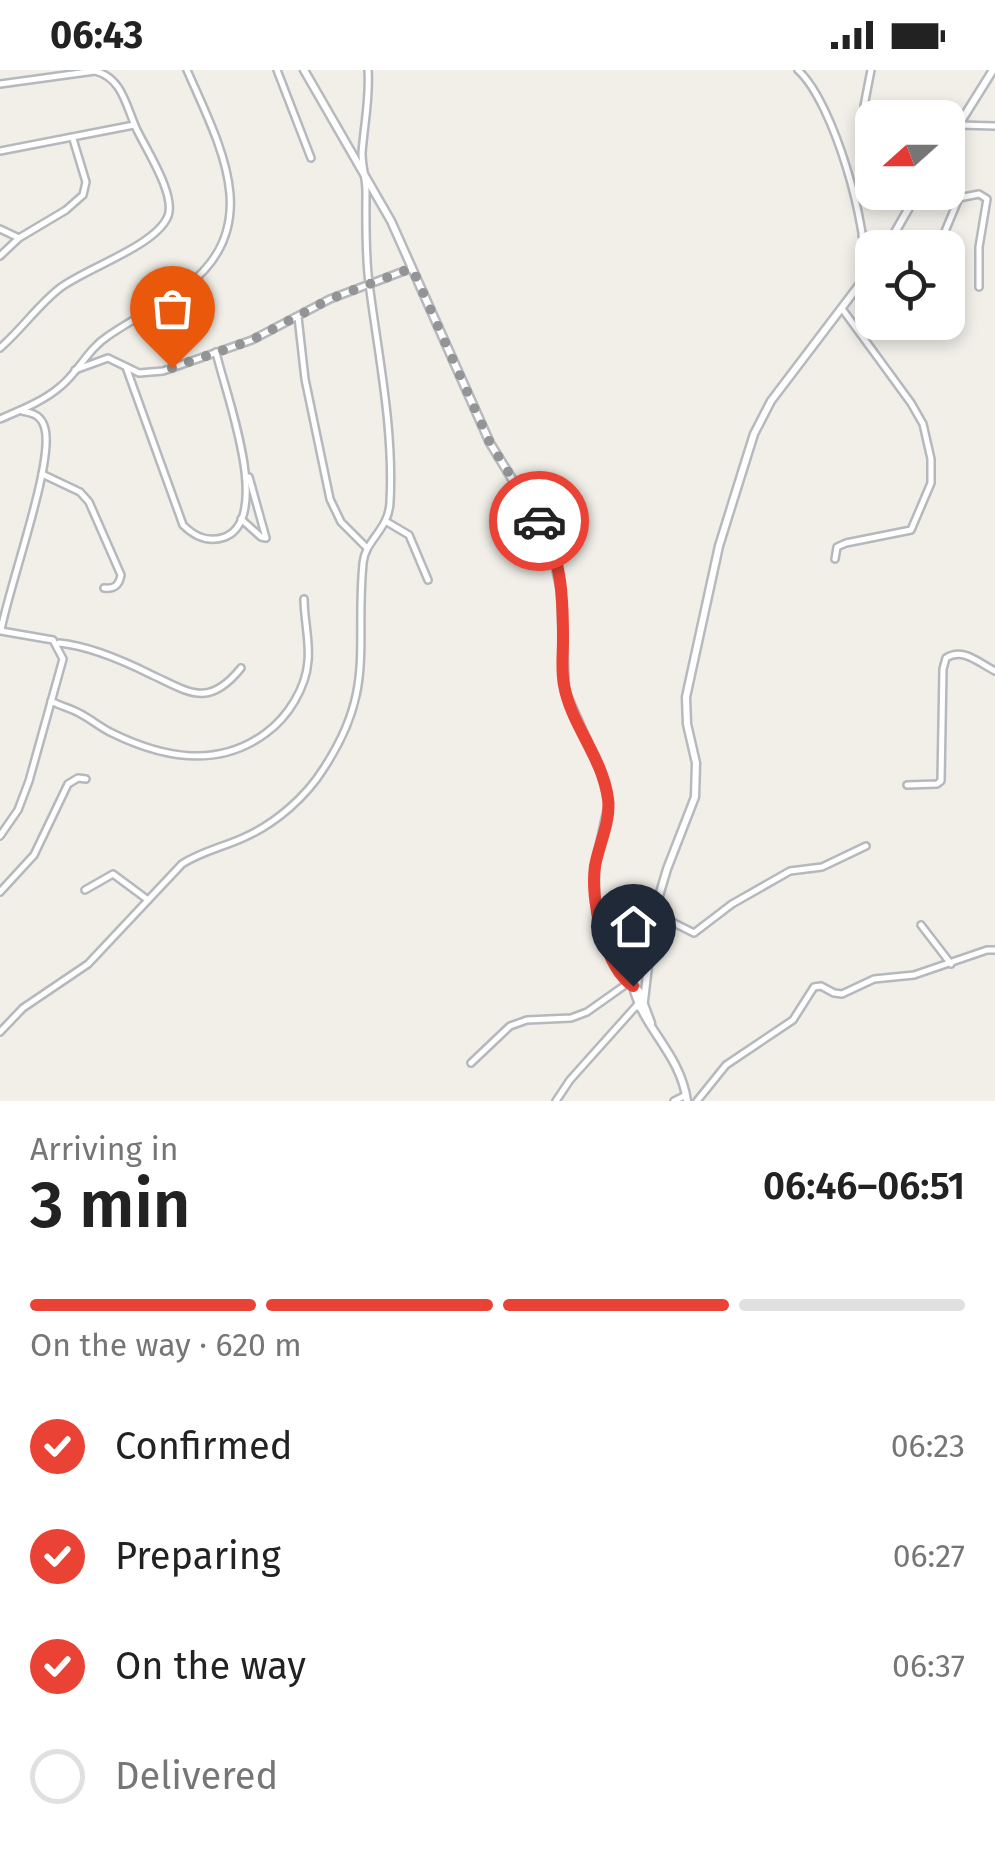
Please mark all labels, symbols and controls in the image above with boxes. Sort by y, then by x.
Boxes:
text: 06:43 [50,12,143,58]
north arrow [855,100,965,210]
map controls [855,100,965,340]
button: locate [855,230,965,340]
pin [130,266,215,369]
icon: bag [145,281,200,336]
courier [489,471,589,571]
icon: car [512,494,567,549]
pin [591,884,676,987]
icon: home [606,899,661,954]
text: Arriving in [30,1130,178,1168]
text: 06:46–06:51 [763,1163,965,1209]
text: 3 min [30,1166,190,1244]
text: On the way · 620 m [30,1326,302,1364]
icon: check [30,1419,85,1474]
text: Confirmed [115,1423,293,1469]
text: 06:23 [891,1427,965,1465]
icon: check [30,1529,85,1584]
text: Preparing [115,1533,281,1579]
text: 06:27 [893,1537,965,1575]
icon: check [30,1639,85,1694]
text: On the way [115,1643,306,1689]
text: 06:37 [892,1647,965,1685]
text: Delivered [115,1753,278,1799]

